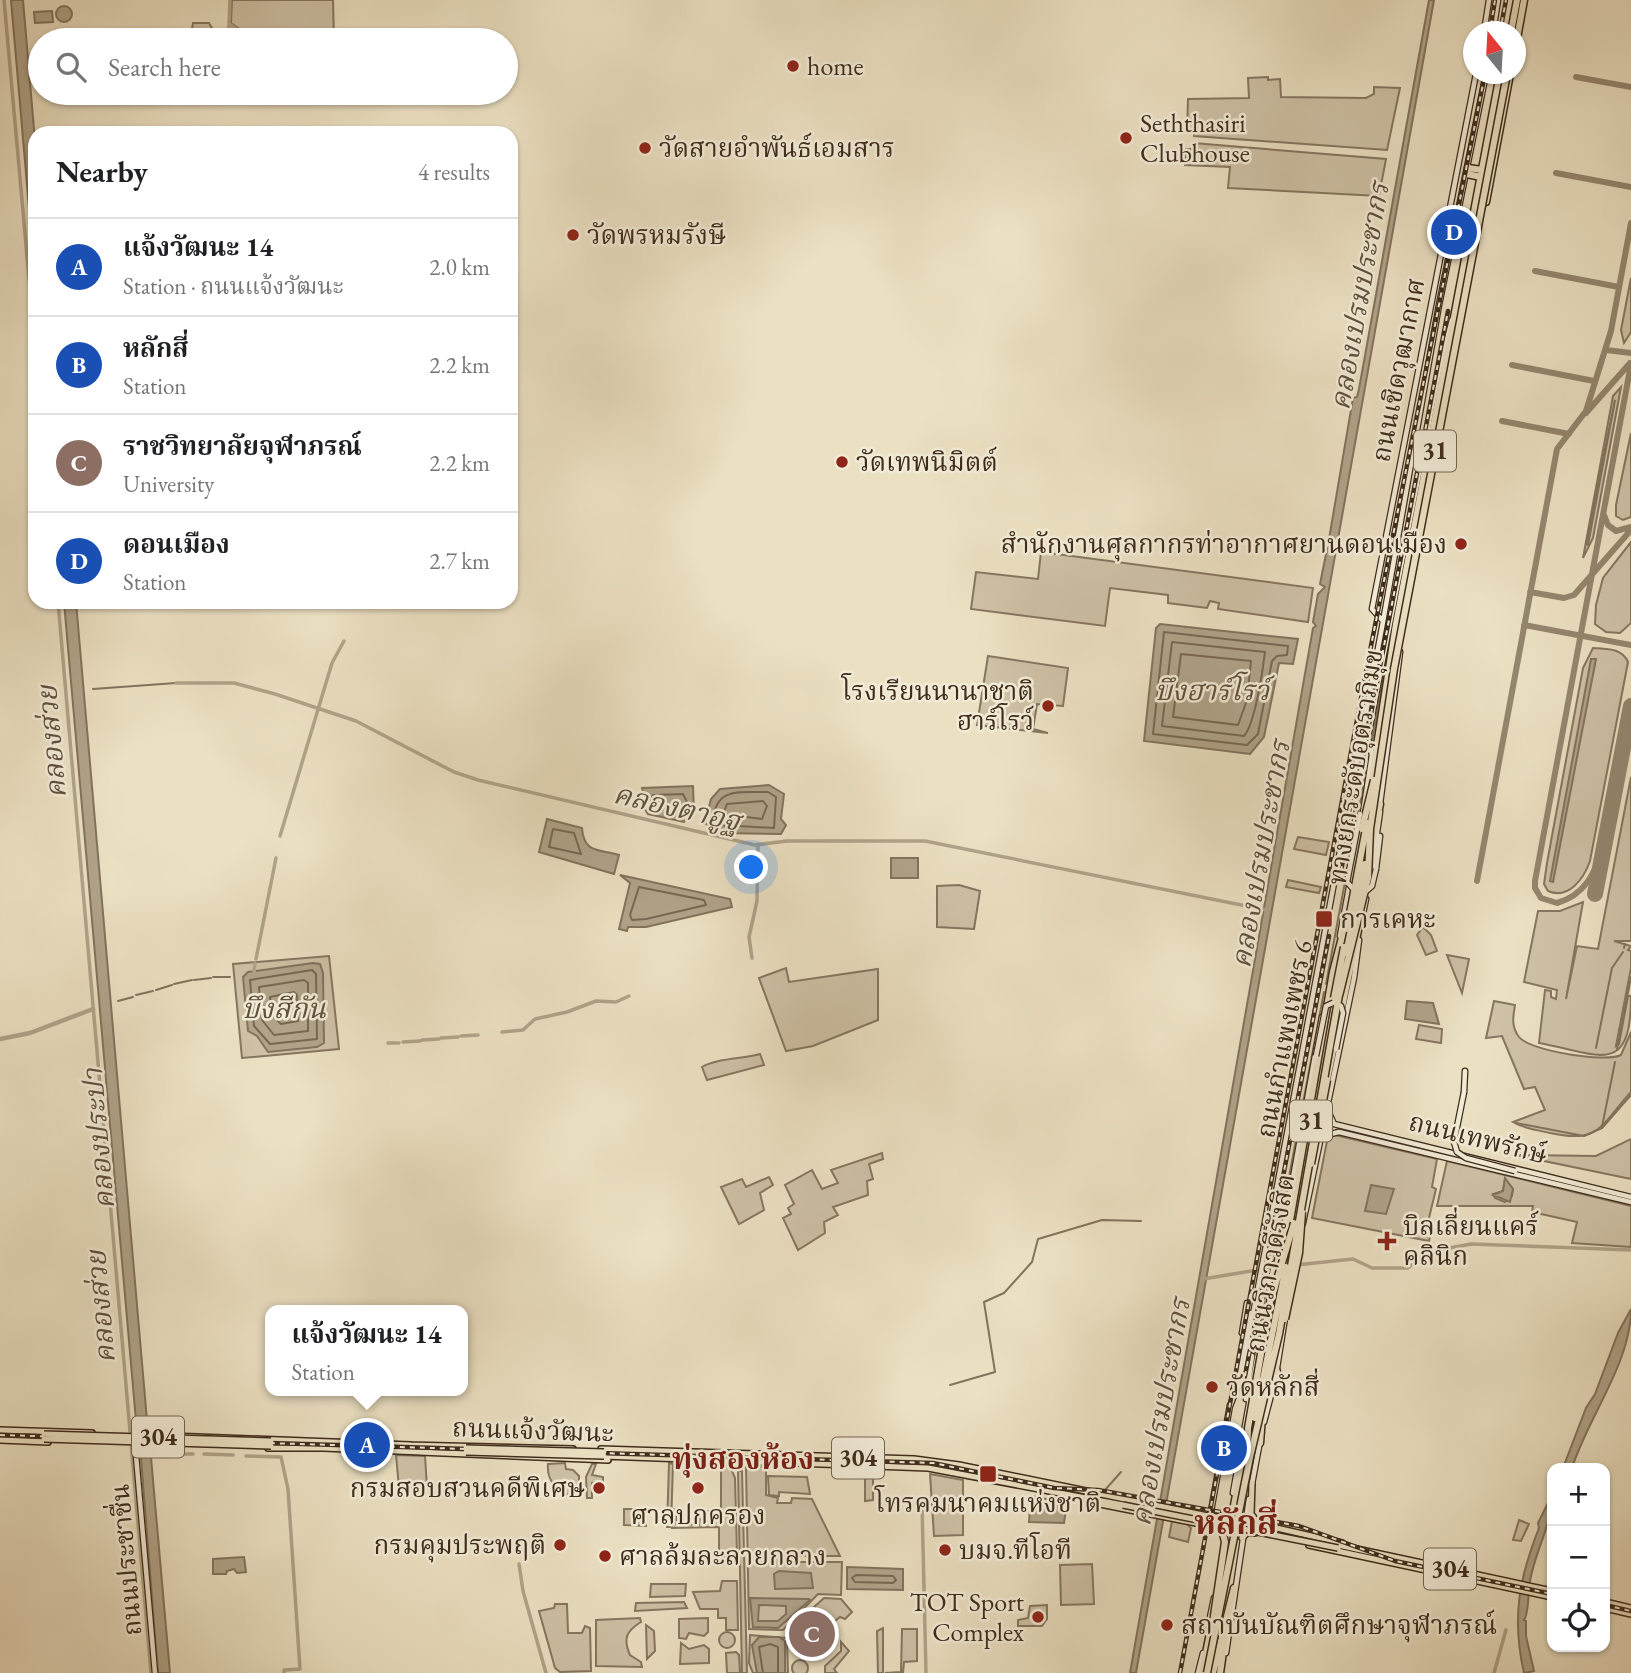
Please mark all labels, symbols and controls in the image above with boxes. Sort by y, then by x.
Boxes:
north arrow [1463,21,1526,84]
search box [28,28,518,105]
icon: search [52,48,90,86]
place label: home [807,49,864,83]
text: Search here [108,50,221,84]
marker: home [785,58,801,74]
place label: Seththasiri Clubhouse [1140,106,1250,170]
marker: Seththasiri Clubhouse [1118,130,1134,146]
place label: วัดสายอำพันธ์เอมสาร [659,131,895,165]
marker: วัดสายอำพันธ์เอมสาร [637,140,653,156]
text: Nearby [56,152,148,191]
text: 4 results [418,157,490,187]
water label: คลองเปรมประชากร [1321,176,1397,413]
pin: D [1431,206,1477,258]
place label: วัดพรหมรังษี [587,218,726,252]
marker: วัดพรหมรังษี [565,227,581,243]
text: แจ้งวัฒนะ 14 [123,230,273,264]
text: A [71,252,87,282]
text: 2.0 km [429,252,490,282]
text: Station · ถนนแจ้งวัฒนะ [123,271,343,301]
street label: ถนนเชิดวุฒากาศ [1364,275,1433,465]
text: หลักสี่ [123,331,189,365]
text: B [72,350,86,380]
text: 2.2 km [429,350,490,380]
text: Station [123,371,186,401]
text: ราชวิทยาลัยจุฬาภรณ์ [123,429,362,463]
road number: 31 [1414,430,1456,472]
place label: วัดเทพนิมิตต์ [856,445,998,479]
text: C [71,448,87,478]
text: 2.2 km [429,448,490,478]
marker: วัดเทพนิมิตต์ [834,454,850,470]
text: University [123,469,214,499]
text: ดอนเมือง [123,527,230,561]
place label: สำนักงานศุลกากรท่าอากาศยานดอนเมือง [1001,527,1447,562]
marker: สำนักงานศุลกากรท่าอากาศยานดอนเมือง [1453,536,1469,552]
text: D [70,546,88,576]
text: 2.7 km [429,546,490,576]
text: Station [123,567,186,597]
street label: ทางยกระดับอุตราภิมุข [1320,647,1391,887]
water label: บึงฮาร์โรว์ [1155,671,1275,708]
place label: โรงเรียนนานาชาติ ฮาร์โรว์ [840,673,1034,738]
water label: คลองส่วย [28,682,74,800]
marker: โรงเรียนนานาชาติ ฮาร์โรว์ [1040,698,1056,714]
water label: คลองเปรมประชากร [1222,734,1298,971]
water label: คลองตาอูฐ [610,775,748,841]
your location [734,850,768,884]
place label: การเคหะ [1340,902,1436,936]
marker: การเคหะ [1314,909,1334,929]
street label: ถนนกำแพงเพชร 6 [1248,937,1320,1141]
water label: บึงสีกัน [242,990,327,1026]
water label: คลองประปา [74,1066,122,1211]
road number: 31 [1290,1100,1332,1142]
street label: ถนนเทพรักษ์ [1405,1104,1551,1172]
street label: ถนนวิภาวดีรังสิต [1238,1171,1302,1355]
place label: บิลเลี่ยนแคร์ คลินิก [1403,1207,1539,1273]
marker: บิลเลี่ยนแคร์ คลินิก [1377,1231,1397,1251]
water label: คลองส่วย [77,1247,123,1365]
water label: คลองเปรมประชากร [1122,1292,1198,1529]
popup [265,1305,468,1396]
text: แจ้งวัฒนะ 14 [291,1317,442,1351]
text: Station [291,1357,355,1387]
place label: วัดหลักสี่ [1226,1368,1320,1404]
marker: วัดหลักสี่ [1204,1379,1220,1395]
street label: ถนนแจ้งวัฒนะ [452,1410,614,1450]
road number: 304 [132,1416,184,1457]
pin: A [344,1419,390,1471]
pin: B [1201,1422,1247,1474]
road number: 304 [832,1438,884,1478]
district label: ทุ่งสองห้อง [672,1439,814,1478]
map controls [1547,1463,1610,1652]
button: + [1547,1463,1610,1526]
marker: โทรคมนาคมแห่งชาติ [978,1464,998,1484]
place label: กรมสอบสวนคดีพิเศษ [350,1471,585,1505]
marker: กรมสอบสวนคดีพิเศษ [591,1480,607,1496]
marker: ศาลปกครอง [690,1480,706,1496]
street label: ถนนประชาชื่น [100,1483,150,1637]
place label: โทรคมนาคมแห่งชาติ [874,1485,1101,1520]
place label: ศาลปกครอง [630,1498,766,1532]
district label: หลักสี่ [1194,1499,1278,1544]
button: − [1547,1526,1610,1589]
place label: กรมคุมประพฤติ [374,1528,546,1563]
place label: บมจ.ทีโอที [959,1532,1072,1567]
marker: กรมคุมประพฤติ [552,1537,568,1553]
place label: ศาลล้มละลายกลาง [619,1539,826,1573]
marker: บมจ.ทีโอที [937,1542,953,1558]
marker: ศาลล้มละลายกลาง [597,1548,613,1564]
road number: 304 [1424,1548,1476,1590]
place label: TOT Sport Complex [910,1585,1025,1649]
button: locate [1547,1589,1610,1652]
pin: C [789,1608,835,1660]
place label: สถาบันบัณฑิตศึกษาจุฬาภรณ์ [1181,1608,1497,1643]
marker: TOT Sport Complex [1030,1609,1046,1625]
marker: สถาบันบัณฑิตศึกษาจุฬาภรณ์ [1159,1617,1175,1633]

